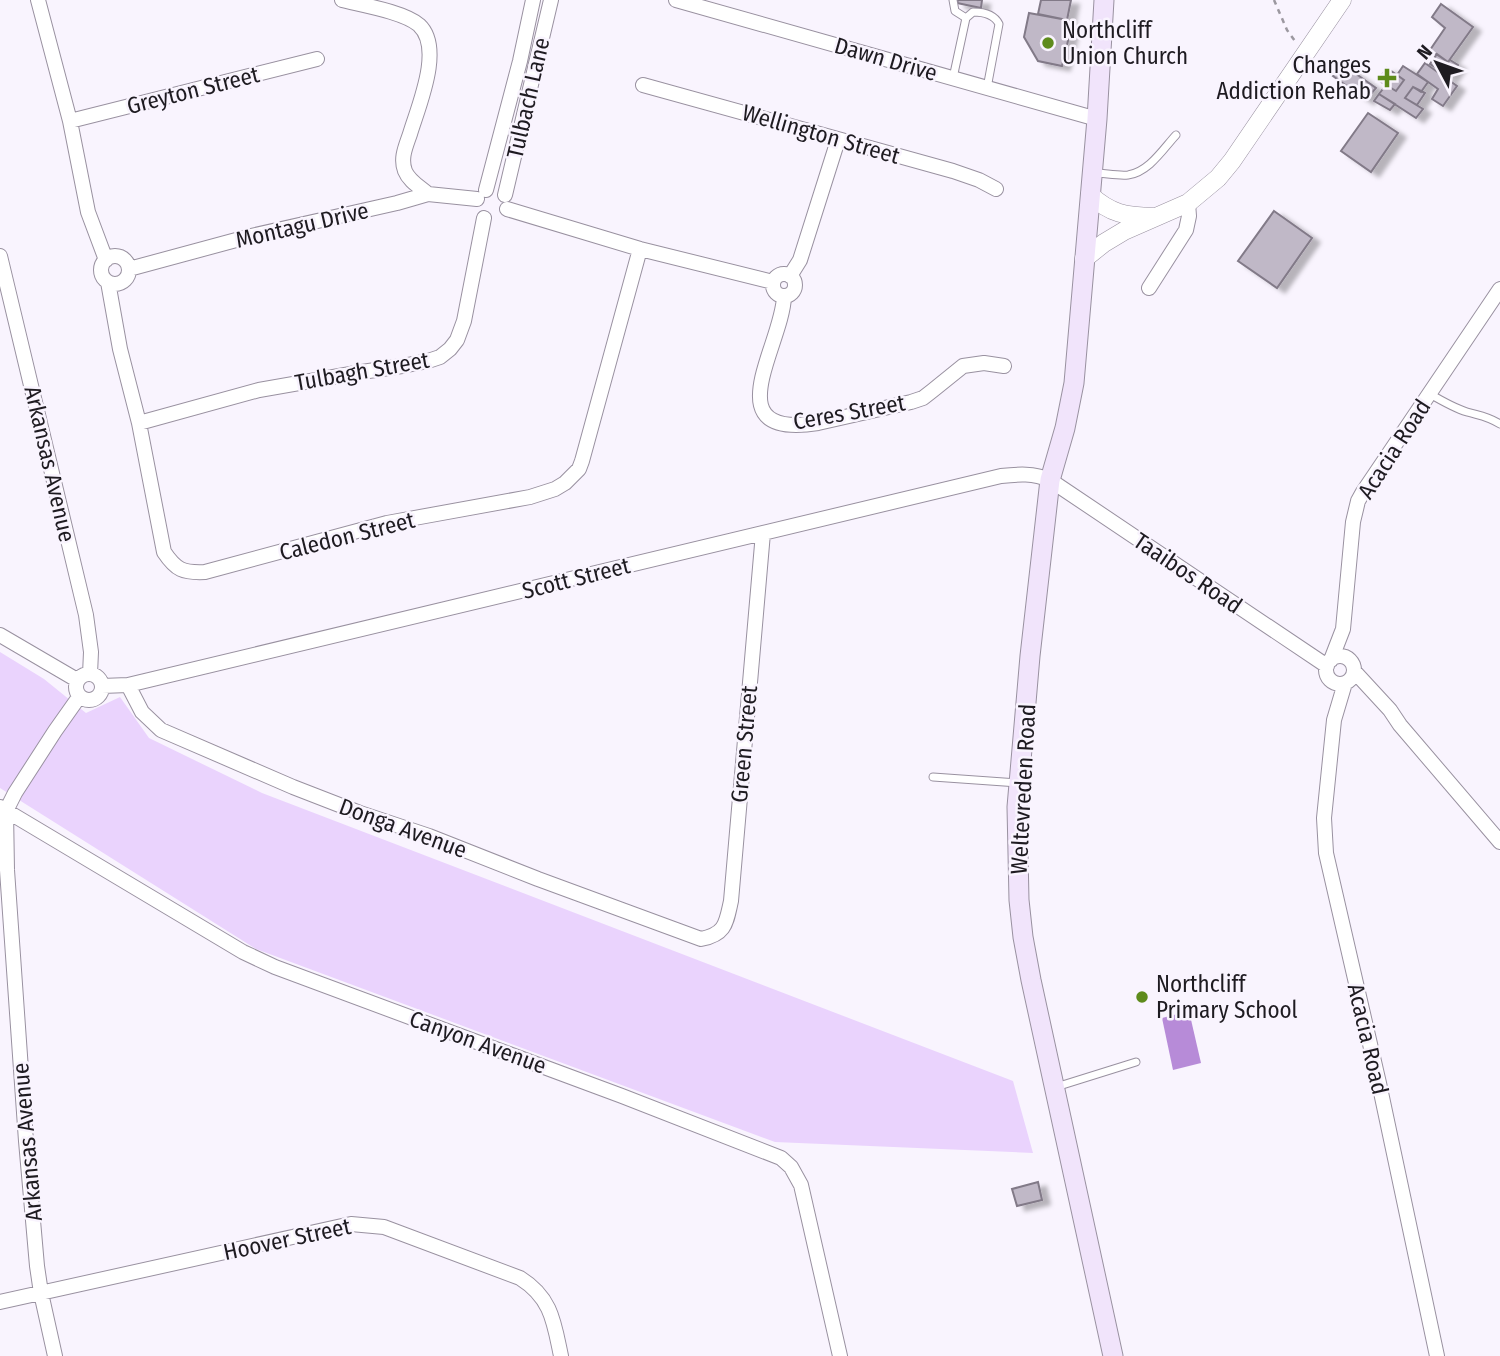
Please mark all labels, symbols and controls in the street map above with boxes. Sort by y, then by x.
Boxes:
place label: Northcliff Union Church [1062,16,1188,70]
north arrow [1402,28,1472,98]
street label: Dawn Drive [831,31,941,87]
street label: Tulbach Lane [500,35,556,161]
marker: Northcliff Union Church [1040,35,1056,51]
text: N [1412,40,1437,64]
place label: Changes Addiction Rehab [1216,51,1371,105]
street label: Greyton Street [124,60,263,120]
marker: Changes Addiction Rehab [1377,68,1397,88]
street label: Wellington Street [739,98,903,170]
street label: Montagu Drive [233,196,371,254]
street label: Tulbagh Street [293,345,432,397]
street label: Arkansas Avenue [18,383,82,545]
street label: Ceres Street [791,388,908,436]
street label: Acacia Road [1351,394,1437,504]
street label: Caledon Street [277,506,418,566]
street label: Taaibos Road [1128,526,1248,620]
street label: Scott Street [519,551,633,605]
street label: Green Street [725,684,763,804]
street label: Weltevreden Road [1005,703,1041,875]
street label: Donga Avenue [335,792,471,864]
place label: Northcliff Primary School [1156,970,1298,1024]
street label: Acacia Road [1342,981,1394,1097]
marker: Northcliff Primary School [1134,989,1150,1005]
street label: Canyon Avenue [406,1004,550,1080]
street label: Arkansas Avenue [6,1062,48,1222]
street label: Hoover Street [221,1212,354,1266]

